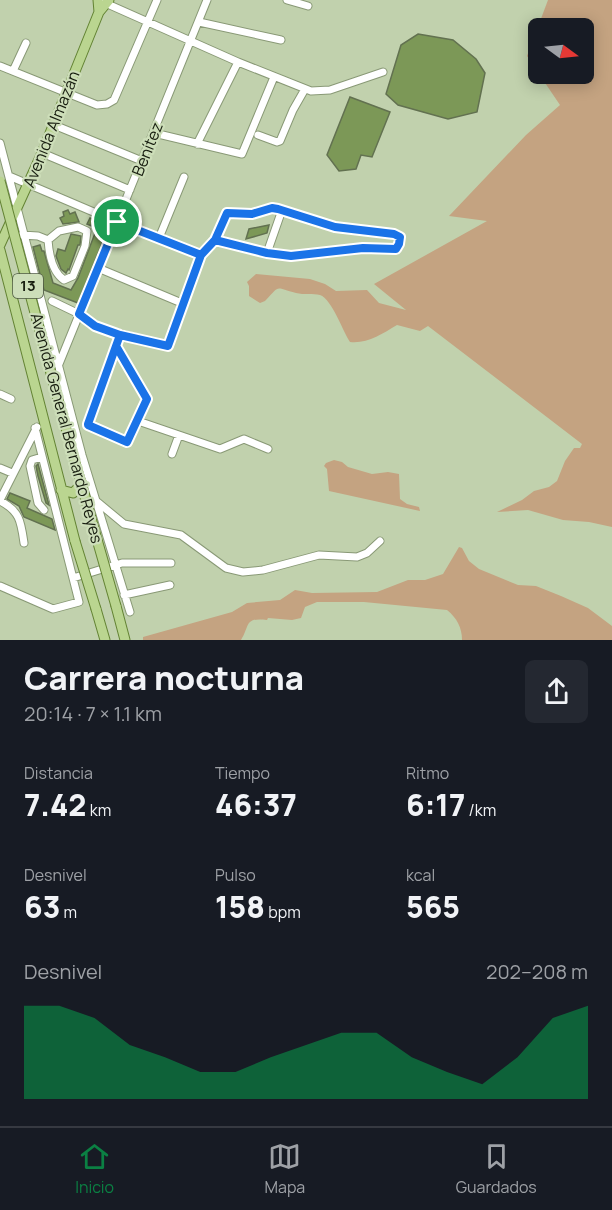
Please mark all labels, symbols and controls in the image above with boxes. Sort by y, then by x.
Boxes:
north arrow [528,18,594,84]
map controls [528,18,594,84]
street label: Avenida Almazán [18,67,84,191]
street label: Benítez [126,119,168,179]
pin [91,196,142,247]
icon: arrive [100,205,133,238]
road number: 13 [13,274,43,298]
street label: Avenida General Bernardo Reyes [26,310,108,546]
text: Carrera nocturna [24,655,304,700]
button: share [525,660,588,723]
text: 20:14 · 7 × 1.1 km [24,700,162,727]
text: Distancia [24,762,93,784]
text: Tiempo [215,762,270,784]
text: Ritmo [406,762,449,784]
text: 7.42 [24,784,87,825]
text: 46:37 [215,784,297,825]
text: 6:17 [406,784,465,825]
text: km [87,799,111,821]
text: /km [465,799,496,821]
text: Desnivel [24,864,87,886]
text: Pulso [215,864,256,886]
text: kcal [406,864,435,886]
text: 63 [24,886,60,927]
text: 158 [215,886,265,927]
text: 565 [406,886,460,927]
text: m [60,901,77,923]
text: bpm [265,901,301,923]
text: Desnivel [24,958,102,985]
text: 202–208 m [486,958,588,985]
tab: Inicio [75,1140,114,1198]
tab: Mapa [265,1140,305,1198]
tab: Guardados [456,1140,537,1198]

